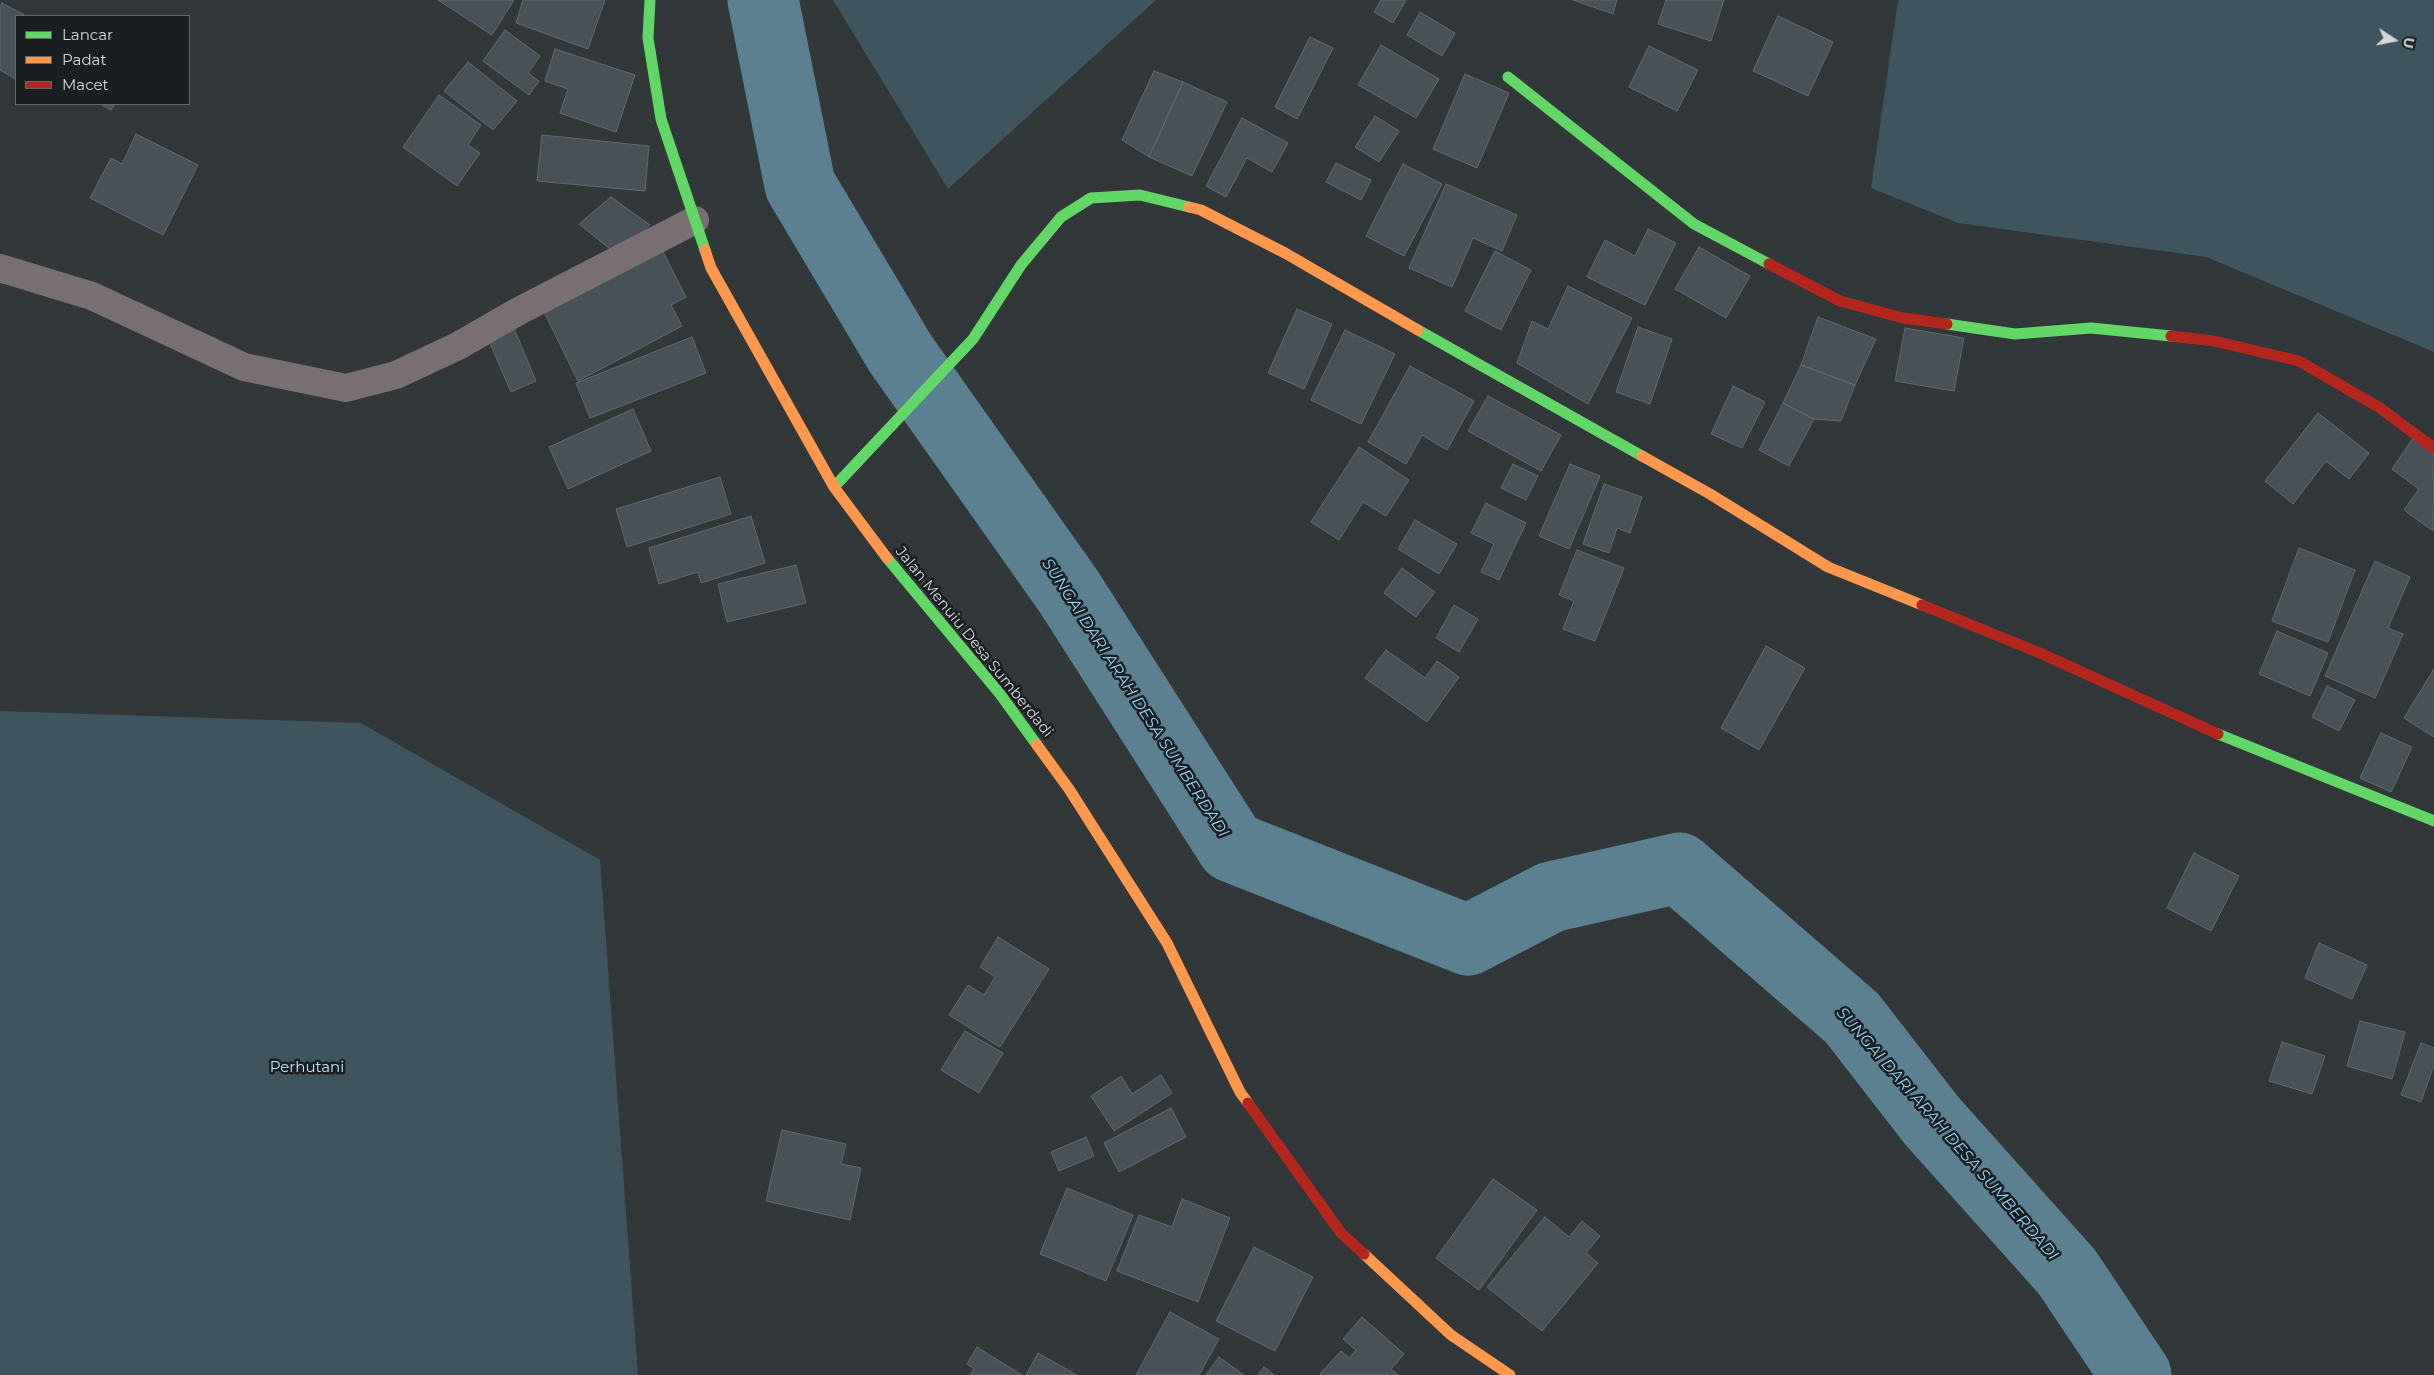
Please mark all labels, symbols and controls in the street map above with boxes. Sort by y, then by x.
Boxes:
legend [15,15,190,105]
north arrow [2369,15,2419,65]
text: Lancar [62,25,113,44]
text: U [2399,36,2419,50]
text: Padat [62,50,107,69]
text: Macet [62,75,109,94]
street label: Jalan Menuiu Desa Sumberdadi [891,543,1057,741]
water label: SUNGAI DARI ARAH DESA SUMBERDADI [1037,555,1233,841]
water label: SUNGAI DARI ARAH DESA SUMBERDADI [1832,1004,2062,1264]
park label: Perhutani [270,1059,344,1077]

